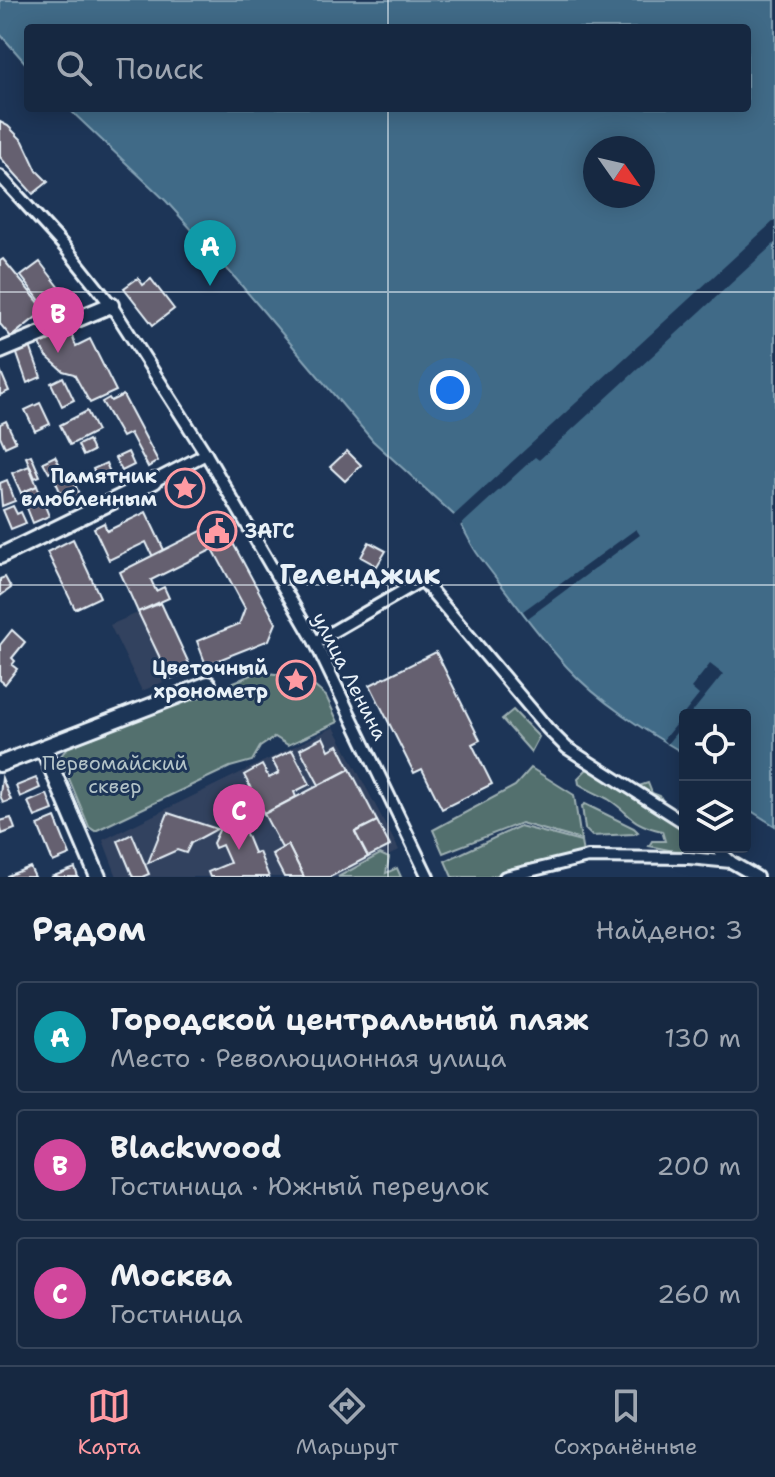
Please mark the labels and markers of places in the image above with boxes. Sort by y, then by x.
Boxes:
pin: A [184,220,236,286]
pin: B [32,287,84,353]
place label: Памятник влюбленным [21,463,157,512]
place icon: Памятник влюбленным [164,467,206,509]
public building icon: ЗАГС [196,510,238,552]
place label: ЗАГС [245,518,295,544]
place label: Цветочный хронометр [152,655,268,704]
place icon: Цветочный хронометр [275,659,317,701]
pin: C [213,784,265,850]

